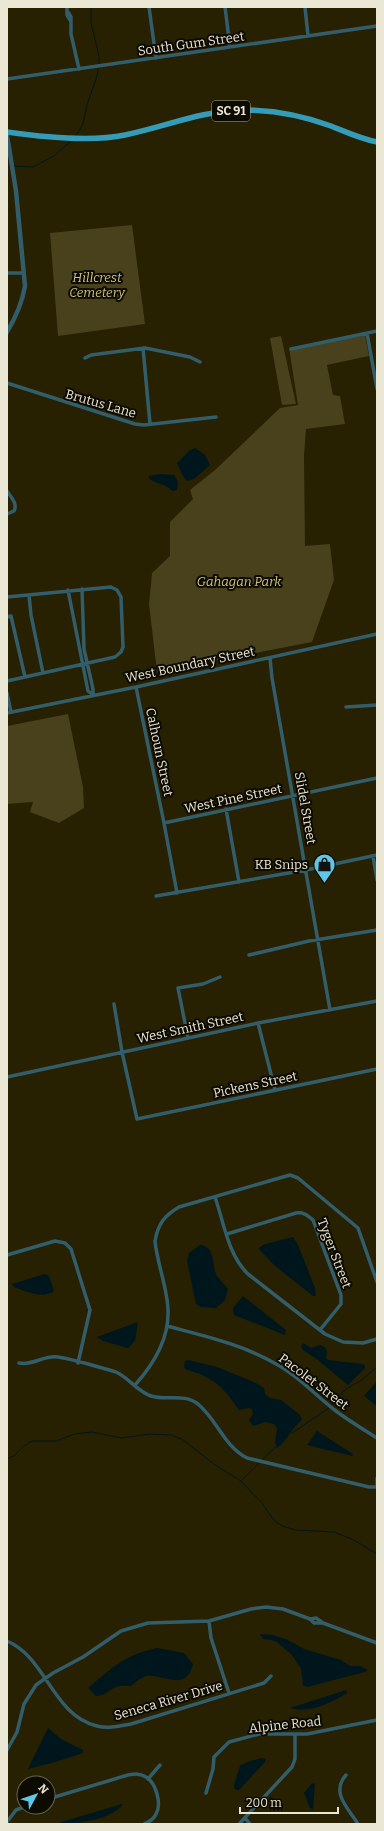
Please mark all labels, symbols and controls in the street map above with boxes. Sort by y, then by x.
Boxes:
street label: South Gum Street [137,29,246,58]
road number: SC 91 [212,101,250,121]
park label: Hillcrest Cemetery [69,270,126,300]
street label: Brutus Lane [64,386,138,421]
park label: Gahagan Park [197,574,282,589]
street label: West Boundary Street [124,643,256,686]
street label: Calhoun Street [143,706,176,798]
street label: Slidel Street [292,771,319,846]
street label: West Pine Street [183,781,283,816]
shop icon: KB Snips [311,851,337,884]
place label: KB Snips [255,857,308,872]
street label: West Smith Street [135,1009,245,1046]
street label: Pickens Street [212,1068,299,1101]
street label: Tyger Street [314,1216,355,1290]
street label: Pacolet Street [276,1350,352,1413]
street label: Seneca River Drive [112,1678,224,1723]
street label: Alpine Road [248,1713,322,1736]
north arrow [16,1775,56,1815]
text: N [36,1781,51,1797]
scale bar [240,1789,338,1815]
text: 200 m [246,1796,282,1810]

